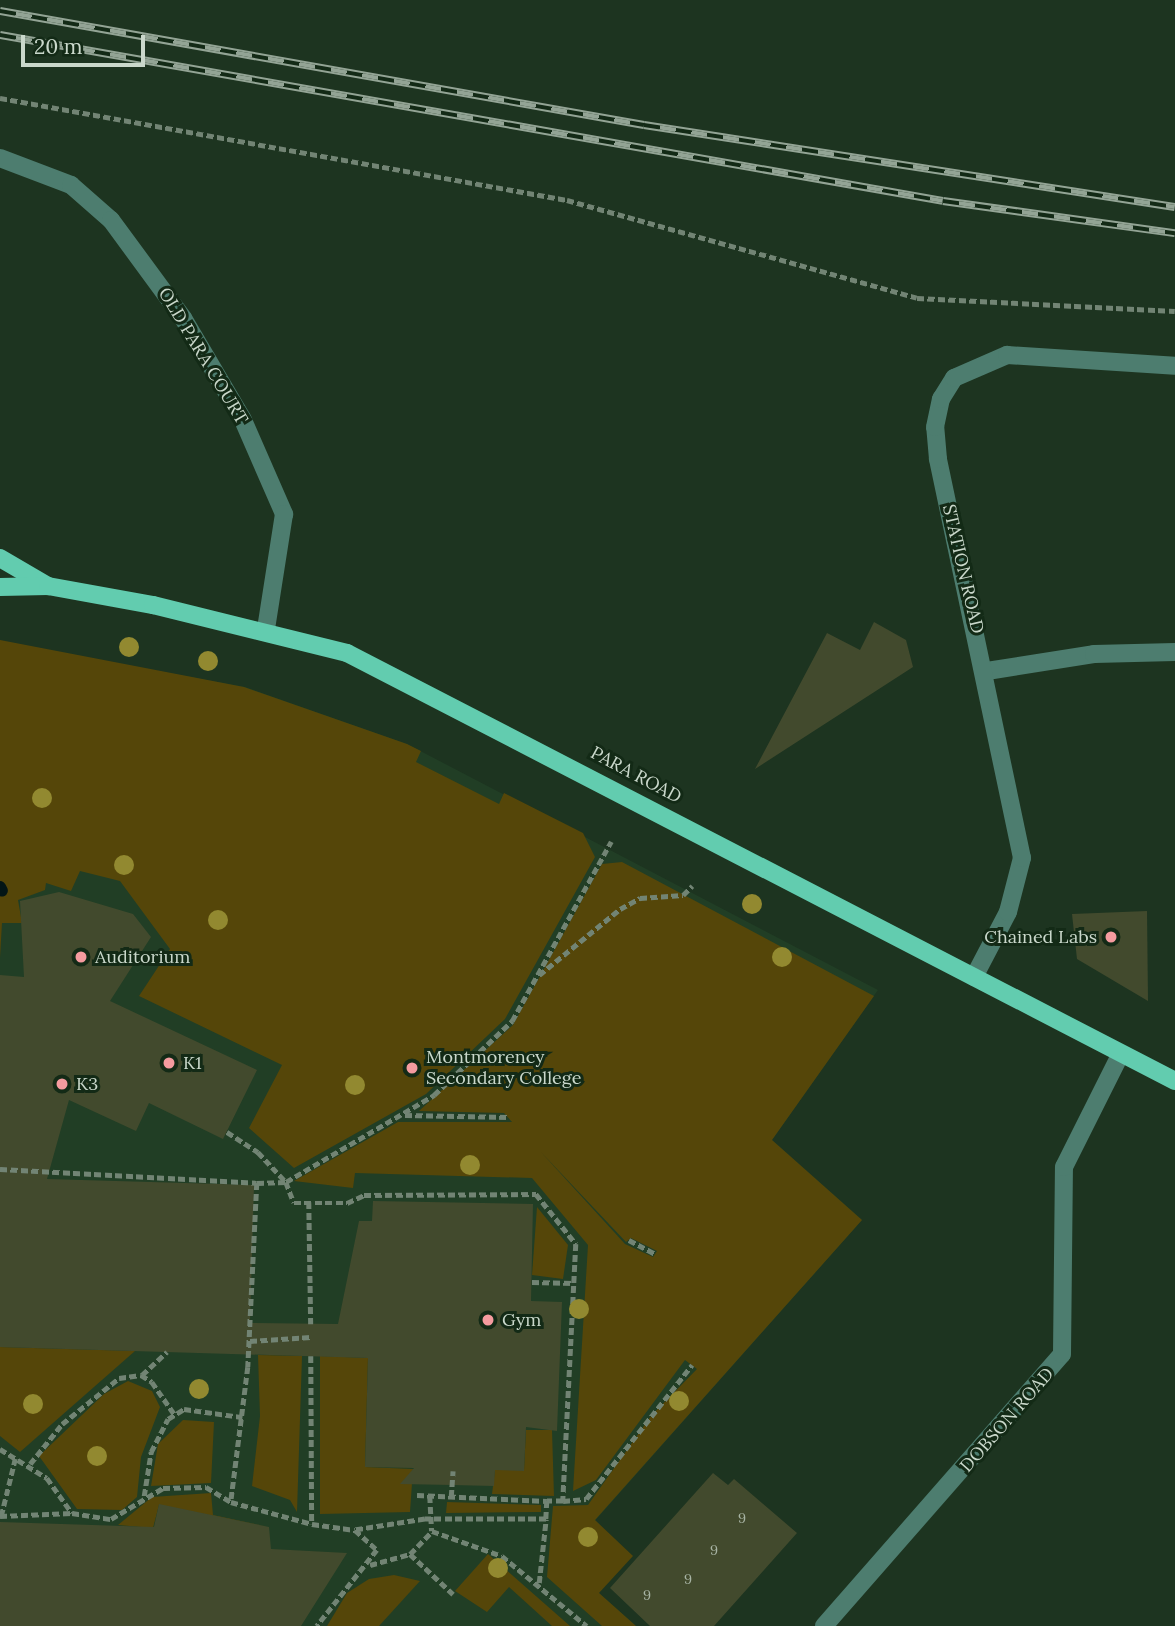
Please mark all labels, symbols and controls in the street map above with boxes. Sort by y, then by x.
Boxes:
scale bar [24,21,149,65]
text: 20 m [34,33,83,60]
street label: OLD PARA COURT [154,284,252,428]
street label: STATION ROAD [938,502,988,636]
street label: PARA ROAD [587,742,685,808]
place label: Chained Labs [984,926,1097,948]
marker: Chained Labs [1103,929,1119,945]
place label: Auditorium [95,946,190,968]
marker: Auditorium [73,949,89,965]
place label: Montmorency Secondary College [426,1047,581,1090]
place label: K1 [183,1052,202,1074]
marker: K1 [161,1055,177,1071]
marker: Montmorency Secondary College [404,1060,420,1076]
place label: K3 [76,1073,98,1095]
marker: K3 [54,1076,70,1092]
place label: Gym [502,1309,541,1331]
marker: Gym [480,1312,496,1328]
street label: DOBSON ROAD [956,1363,1058,1477]
house number: 9 [738,1510,746,1526]
house number: 9 [710,1542,718,1558]
house number: 9 [684,1571,692,1587]
house number: 9 [643,1587,651,1603]

